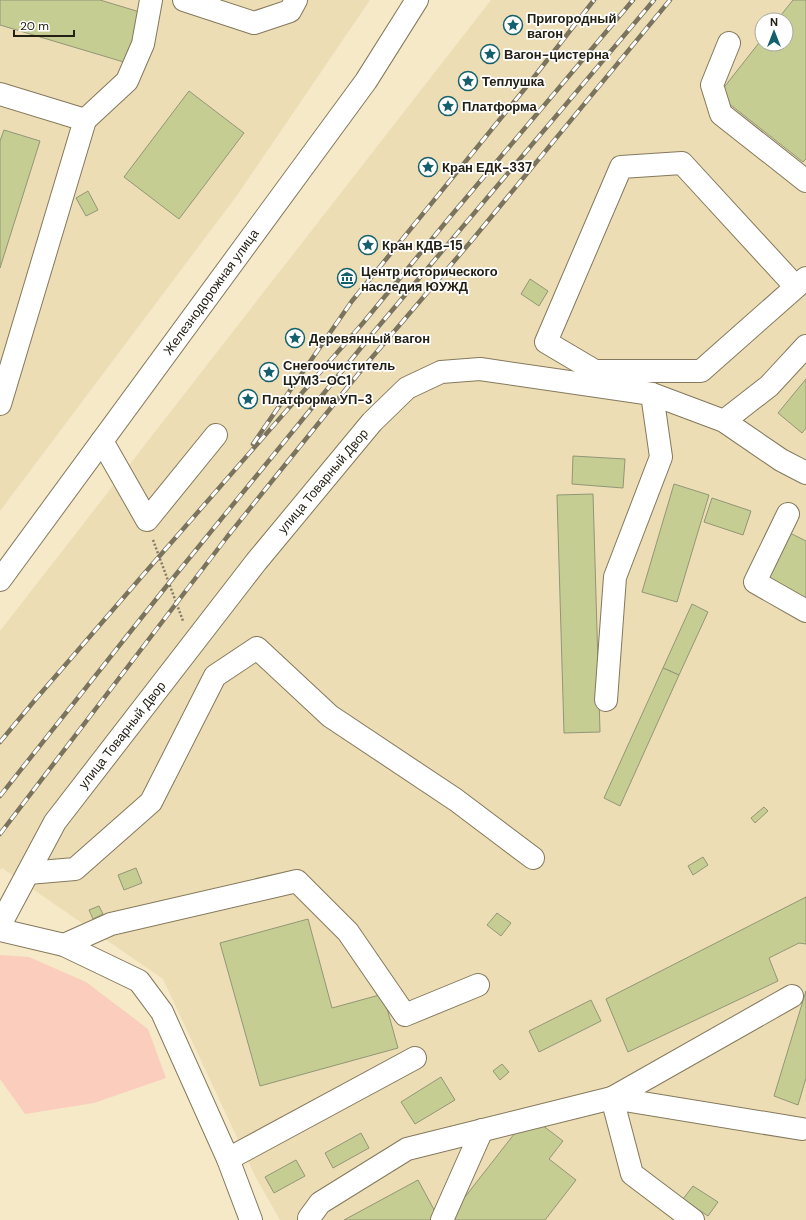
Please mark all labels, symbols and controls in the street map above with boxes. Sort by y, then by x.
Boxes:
place label: Пригородный вагон [527,10,616,42]
scale bar [14,12,74,38]
north arrow [754,12,794,52]
place icon: Пригородный вагон [502,14,524,36]
text: N [770,15,778,29]
text: 20 m [20,18,49,34]
place icon: Вагон-цистерна [479,43,501,65]
place label: Вагон-цистерна [504,46,610,63]
place icon: Теплушка [457,70,479,92]
place label: Теплушка [482,73,545,90]
place icon: Платформа [437,95,459,117]
place label: Платформа [462,98,538,115]
place icon: Кран ЕДК-337 [417,156,439,178]
place label: Кран ЕДК-337 [442,159,532,176]
street label: Железнодорожная улица [160,225,263,358]
place icon: Кран КДВ-15 [357,234,379,256]
place label: Кран КДВ-15 [382,237,463,254]
place label: Центр исторического наследия ЮУЖД [361,263,498,295]
museum icon: Центр исторического наследия ЮУЖД [336,267,358,289]
place icon: Деревянный вагон [284,327,306,349]
place label: Деревянный вагон [309,330,430,347]
place label: Снегоочиститель ЦУМ3-ОС1 [283,357,395,389]
place icon: Снегоочиститель ЦУМ3-ОС1 [258,361,280,383]
place icon: Платформа УП-3 [237,388,259,410]
place label: Платформа УП-3 [262,391,373,408]
street label: улица Товарный Двор [274,425,372,537]
street label: улица Товарный Двор [75,678,169,792]

